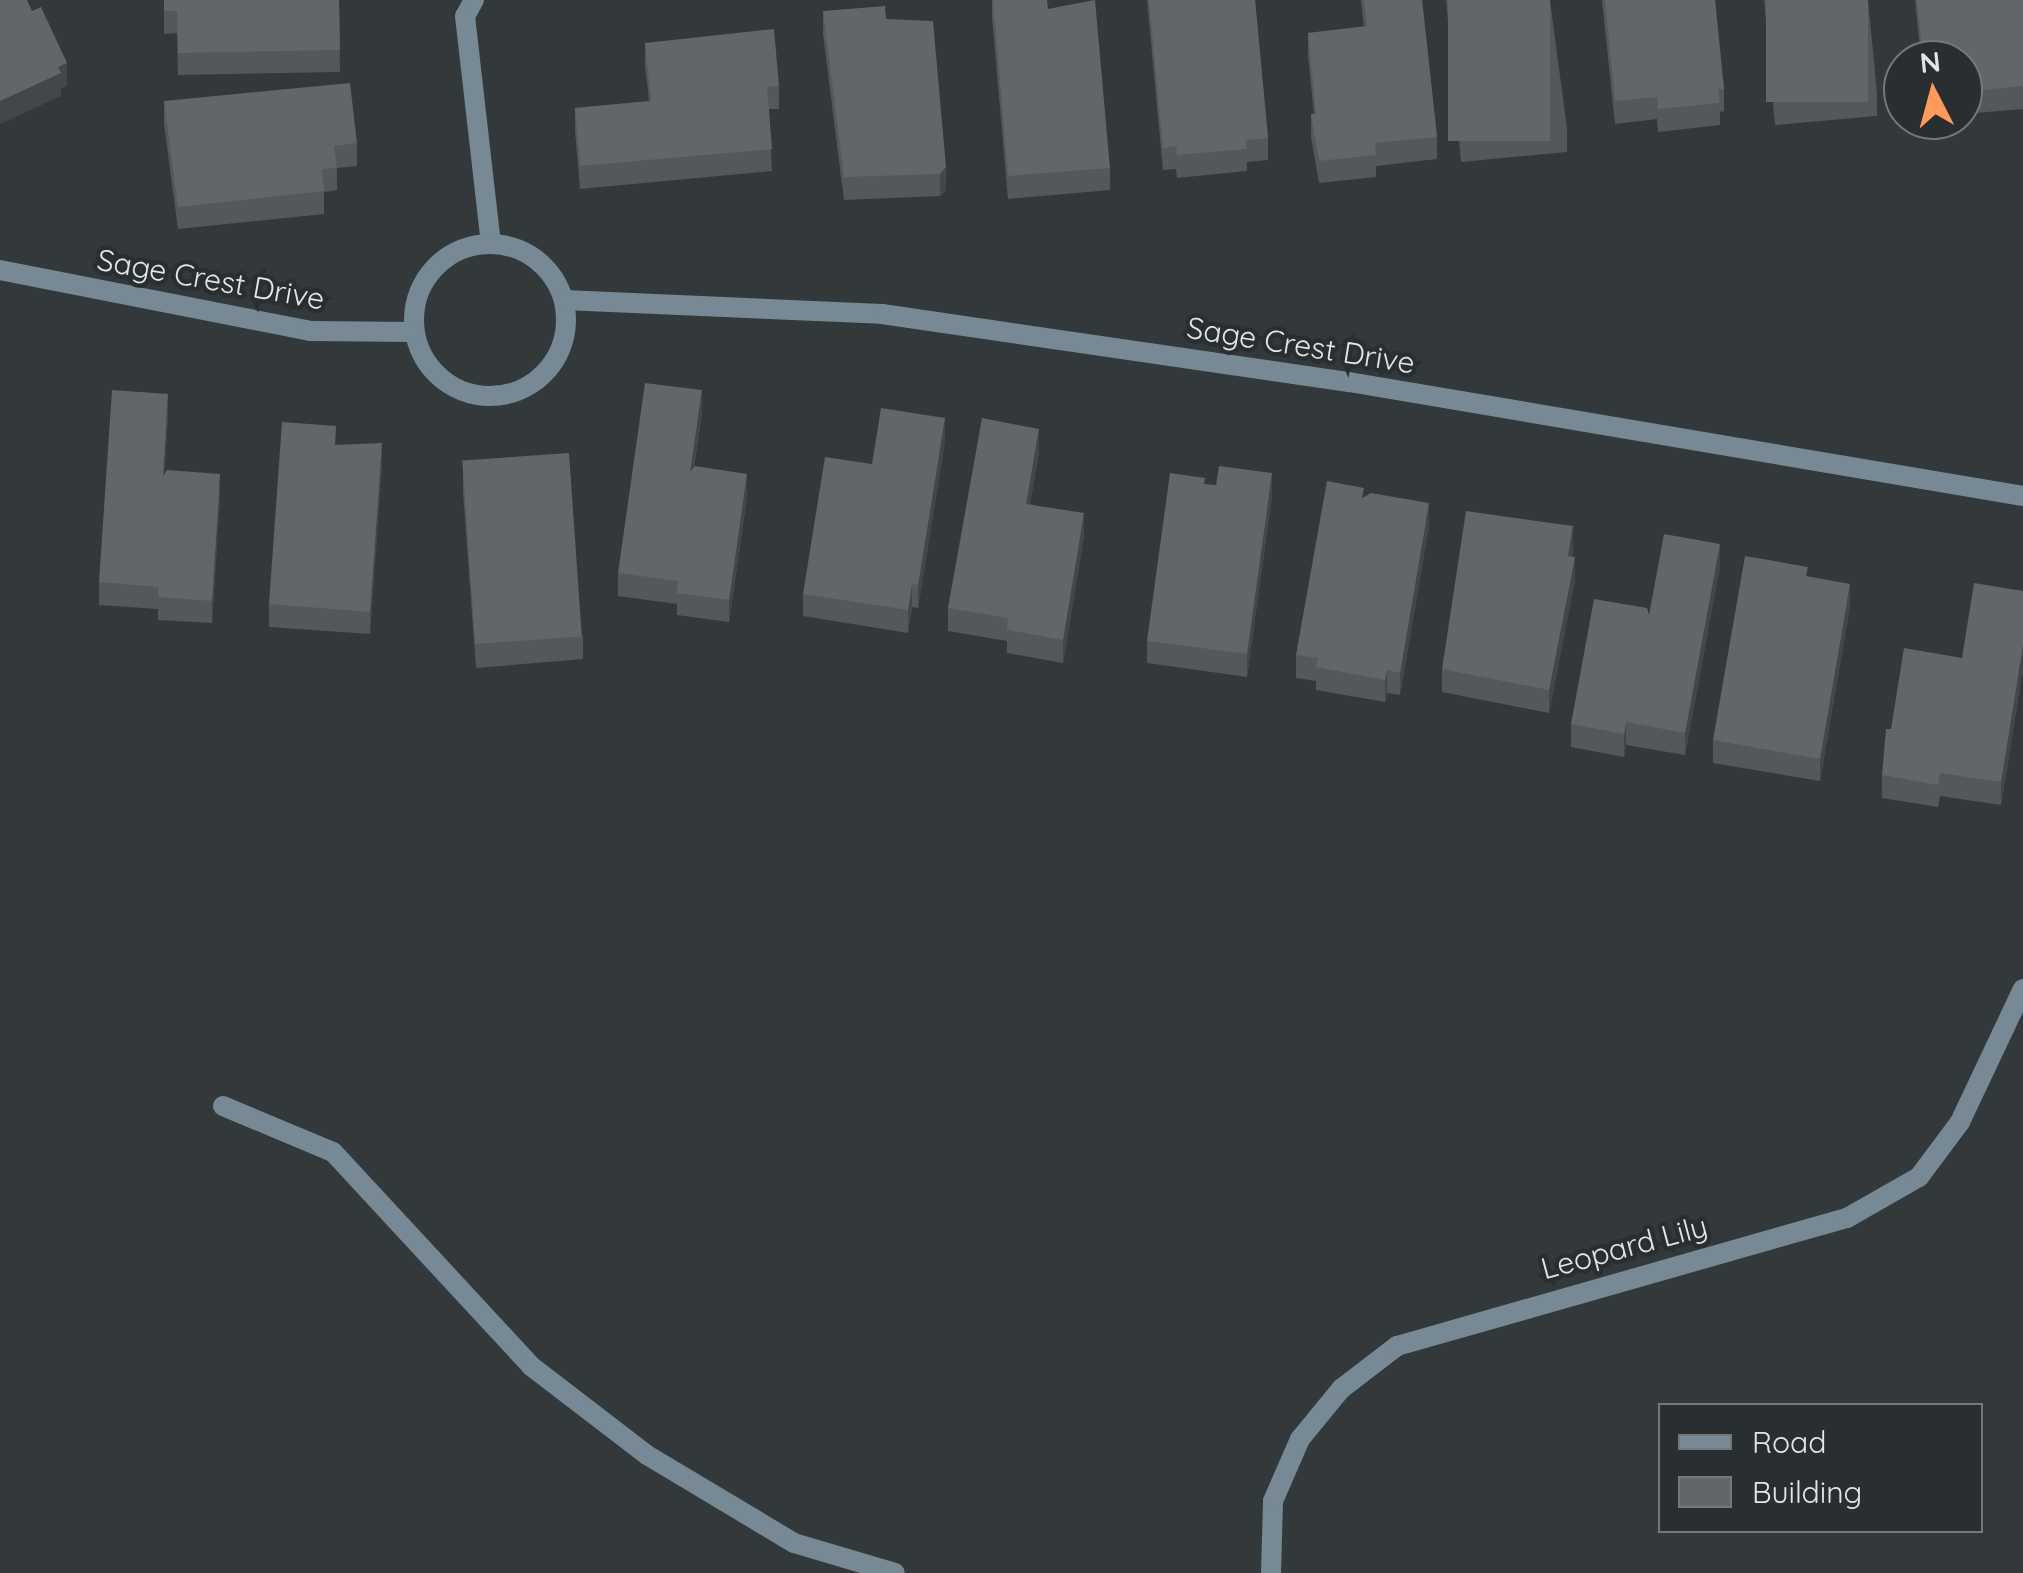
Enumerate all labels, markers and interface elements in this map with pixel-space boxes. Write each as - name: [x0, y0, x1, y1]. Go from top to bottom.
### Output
- north arrow: [1883, 40, 1983, 140]
- text: N: [1918, 43, 1942, 80]
- street label: Sage Crest Drive: [94, 241, 328, 317]
- street label: Sage Crest Drive: [1184, 309, 1418, 381]
- street label: Leopard Lily: [1537, 1208, 1711, 1286]
- legend: [1658, 1403, 1983, 1533]
- text: Road: [1752, 1423, 1826, 1461]
- text: Building: [1752, 1473, 1862, 1511]

